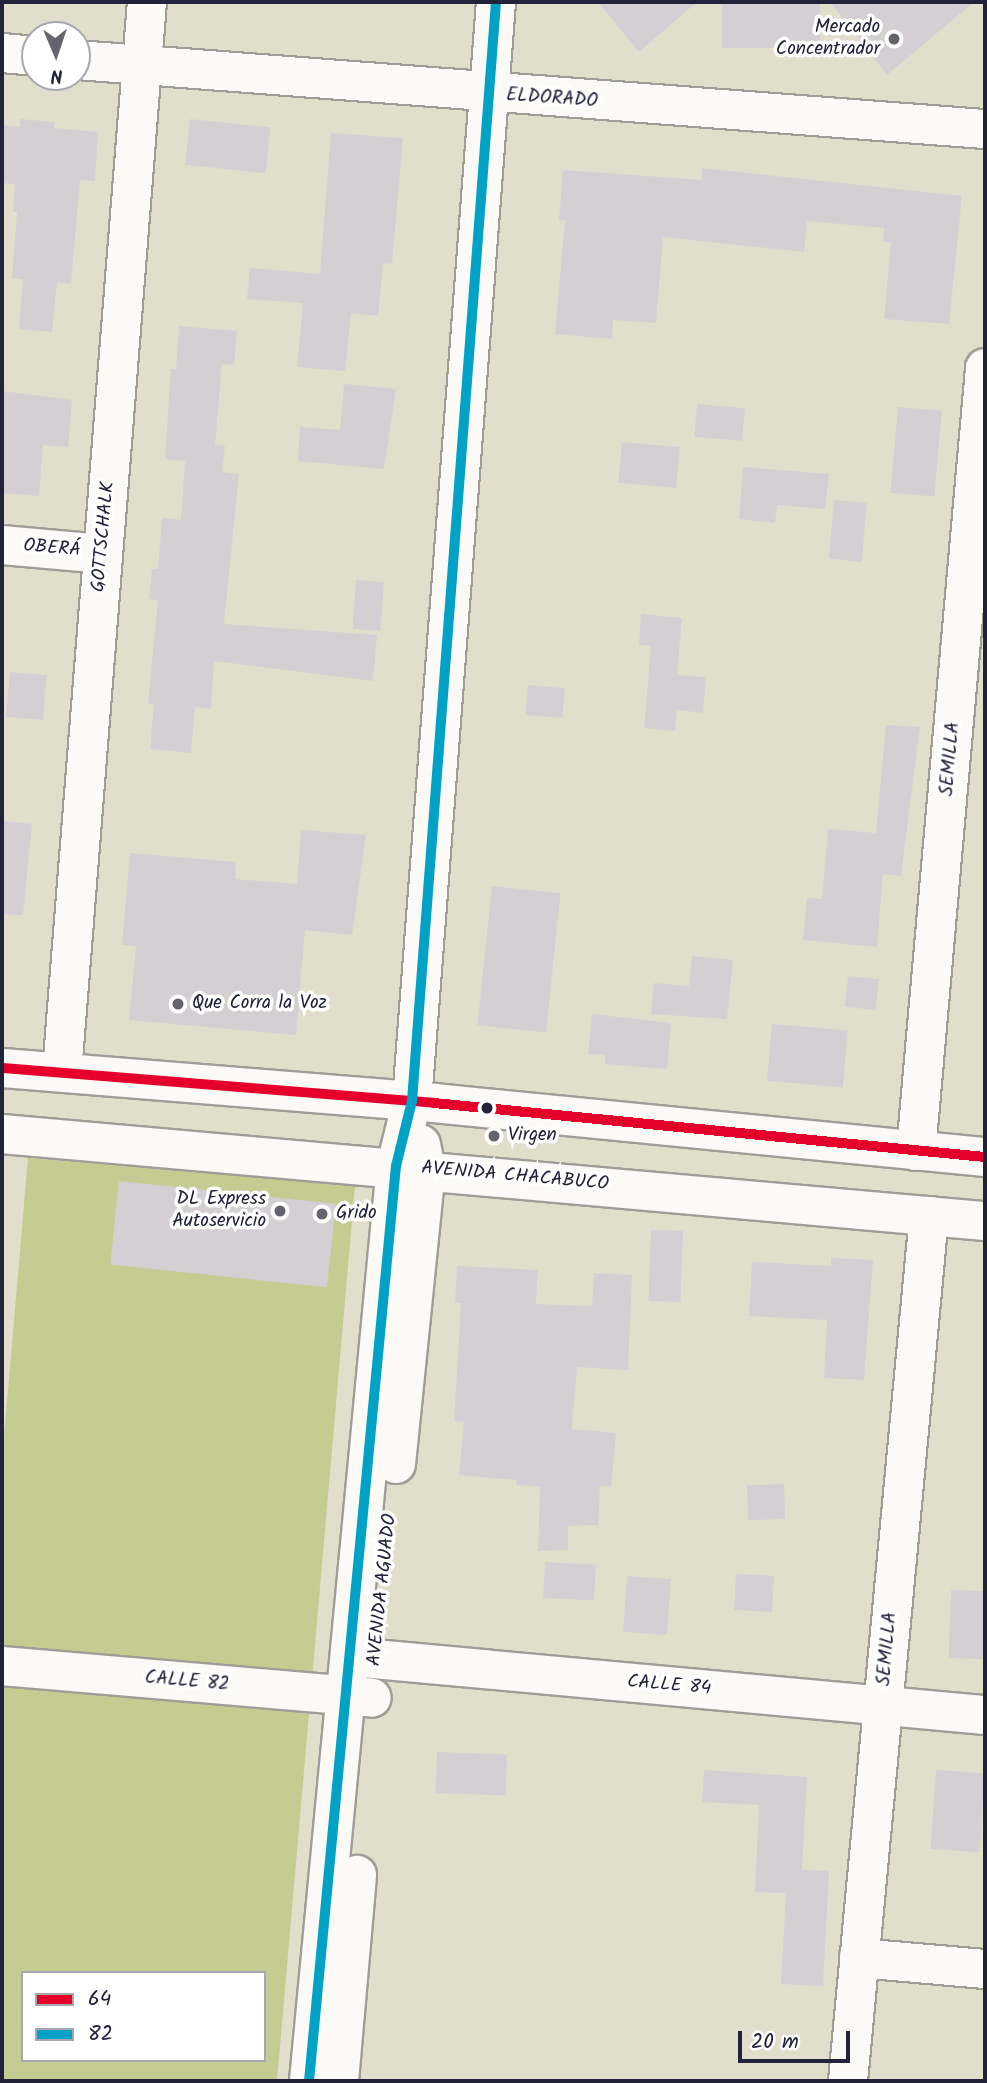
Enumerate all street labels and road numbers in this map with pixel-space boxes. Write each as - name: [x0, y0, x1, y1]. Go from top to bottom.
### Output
- street label: ELDORADO: [505, 84, 599, 114]
- street label: GOTTSCHALK: [88, 481, 120, 593]
- street label: OBERÁ: [22, 535, 82, 563]
- street label: SEMILLA: [936, 721, 966, 797]
- street label: AVENIDA CHACABUCO: [420, 1157, 610, 1197]
- street label: AVENIDA AGUADO: [364, 1513, 402, 1667]
- street label: SEMILLA: [873, 1611, 903, 1687]
- street label: CALLE 82: [144, 1667, 230, 1697]
- street label: CALLE 84: [626, 1671, 712, 1701]

